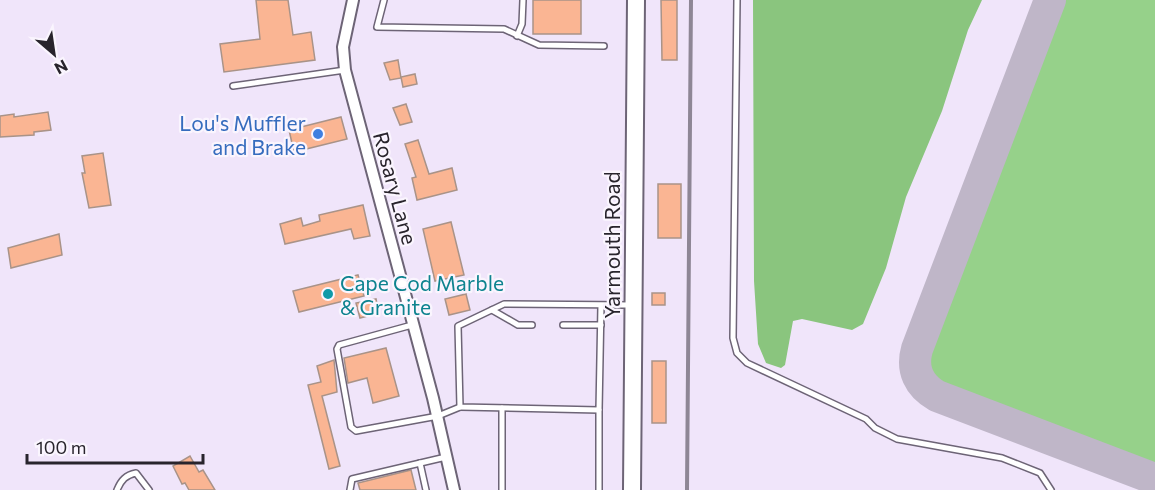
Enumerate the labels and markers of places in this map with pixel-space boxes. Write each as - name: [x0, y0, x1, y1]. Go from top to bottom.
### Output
- place label: Lou's Muffler and Brake: [179, 110, 306, 159]
- marker: Lou's Muffler and Brake: [311, 127, 325, 141]
- place label: Cape Cod Marble & Granite: [340, 270, 504, 319]
- marker: Cape Cod Marble & Granite: [321, 287, 335, 301]

